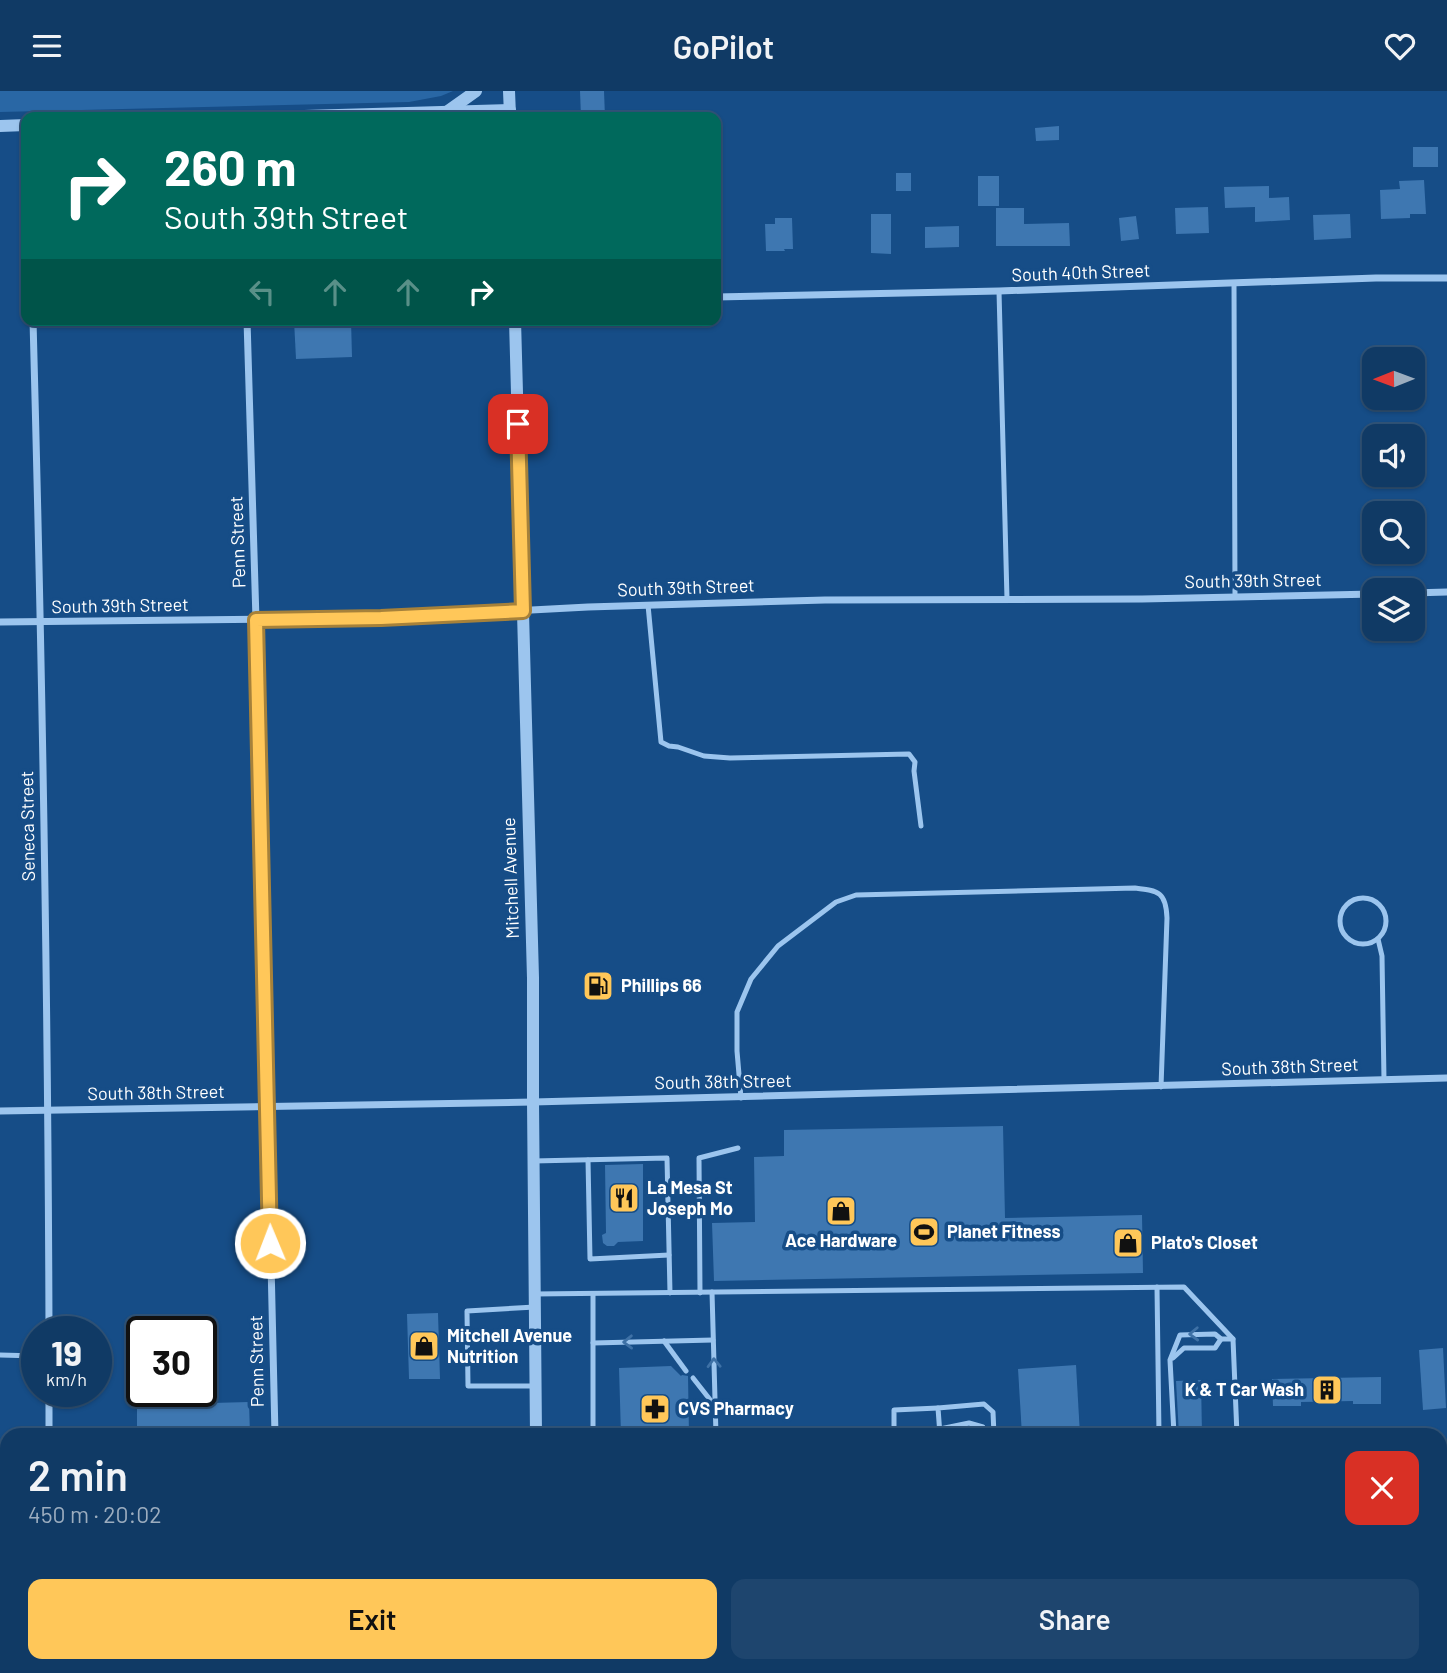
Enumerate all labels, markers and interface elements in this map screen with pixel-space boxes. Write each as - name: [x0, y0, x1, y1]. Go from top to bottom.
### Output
- icon: menu: [28, 27, 66, 65]
- text: GoPilot: [673, 27, 774, 65]
- icon: heart: [1381, 27, 1419, 65]
- text: 260 m: [164, 137, 296, 196]
- icon: right: [49, 140, 140, 231]
- text: South 39th Street: [164, 197, 408, 235]
- street label: South 40th Street: [1011, 259, 1151, 285]
- icon: left: [243, 273, 281, 311]
- icon: ahead: [316, 273, 354, 311]
- icon: ahead: [389, 273, 427, 311]
- icon: right: [462, 273, 500, 311]
- north arrow: [1362, 347, 1424, 409]
- map controls: [1362, 347, 1425, 641]
- pin: [488, 394, 548, 454]
- icon: arrive: [499, 405, 537, 443]
- button: sound: [1362, 424, 1425, 487]
- street label: Penn Street: [224, 496, 250, 588]
- button: search: [1362, 501, 1425, 564]
- street label: South 39th Street: [1184, 568, 1322, 592]
- street label: South 39th Street: [617, 574, 755, 600]
- button: layers: [1362, 578, 1425, 641]
- street label: South 39th Street: [51, 593, 189, 617]
- street label: Seneca Street: [15, 771, 39, 881]
- street label: Mitchell Avenue: [497, 817, 523, 939]
- fuel station icon: Phillips 66: [581, 969, 615, 1003]
- place label: Phillips 66: [621, 974, 702, 996]
- street label: South 38th Street: [1221, 1053, 1359, 1079]
- street label: South 38th Street: [654, 1069, 792, 1093]
- street label: South 38th Street: [87, 1080, 225, 1104]
- place label: La Mesa St Joseph Mo: [647, 1176, 733, 1219]
- restaurant icon: La Mesa St Joseph Mo: [607, 1181, 641, 1215]
- shop icon: Ace Hardware: [824, 1194, 858, 1228]
- position arrow: [233, 1206, 307, 1280]
- sports icon: Planet Fitness: [907, 1215, 941, 1249]
- place label: Planet Fitness: [947, 1220, 1060, 1242]
- shop icon: Plato's Closet: [1111, 1226, 1145, 1260]
- place label: Ace Hardware: [785, 1229, 897, 1251]
- place label: Plato's Closet: [1151, 1231, 1258, 1253]
- street label: Penn Street: [244, 1315, 268, 1407]
- speed limit sign: 30: [126, 1316, 217, 1407]
- place label: Mitchell Avenue Nutrition: [447, 1324, 572, 1367]
- one-way arrow: [1188, 1327, 1199, 1342]
- shop icon: Mitchell Avenue Nutrition: [407, 1329, 441, 1363]
- text: 19: [51, 1331, 82, 1373]
- one-way arrow: [623, 1334, 633, 1350]
- one-way arrow: [706, 1357, 722, 1368]
- text: km/h: [46, 1368, 87, 1390]
- building icon: K & T Car Wash: [1310, 1373, 1344, 1407]
- place label: K & T Car Wash: [1185, 1378, 1304, 1400]
- pharmacy icon: CVS Pharmacy: [638, 1392, 672, 1426]
- place label: CVS Pharmacy: [678, 1397, 794, 1419]
- text: 2 min: [28, 1449, 128, 1499]
- button: close: [1345, 1451, 1419, 1525]
- text: 450 m · 20:02: [28, 1500, 162, 1528]
- button: Exit: [28, 1579, 717, 1659]
- button: Share: [731, 1579, 1419, 1659]

